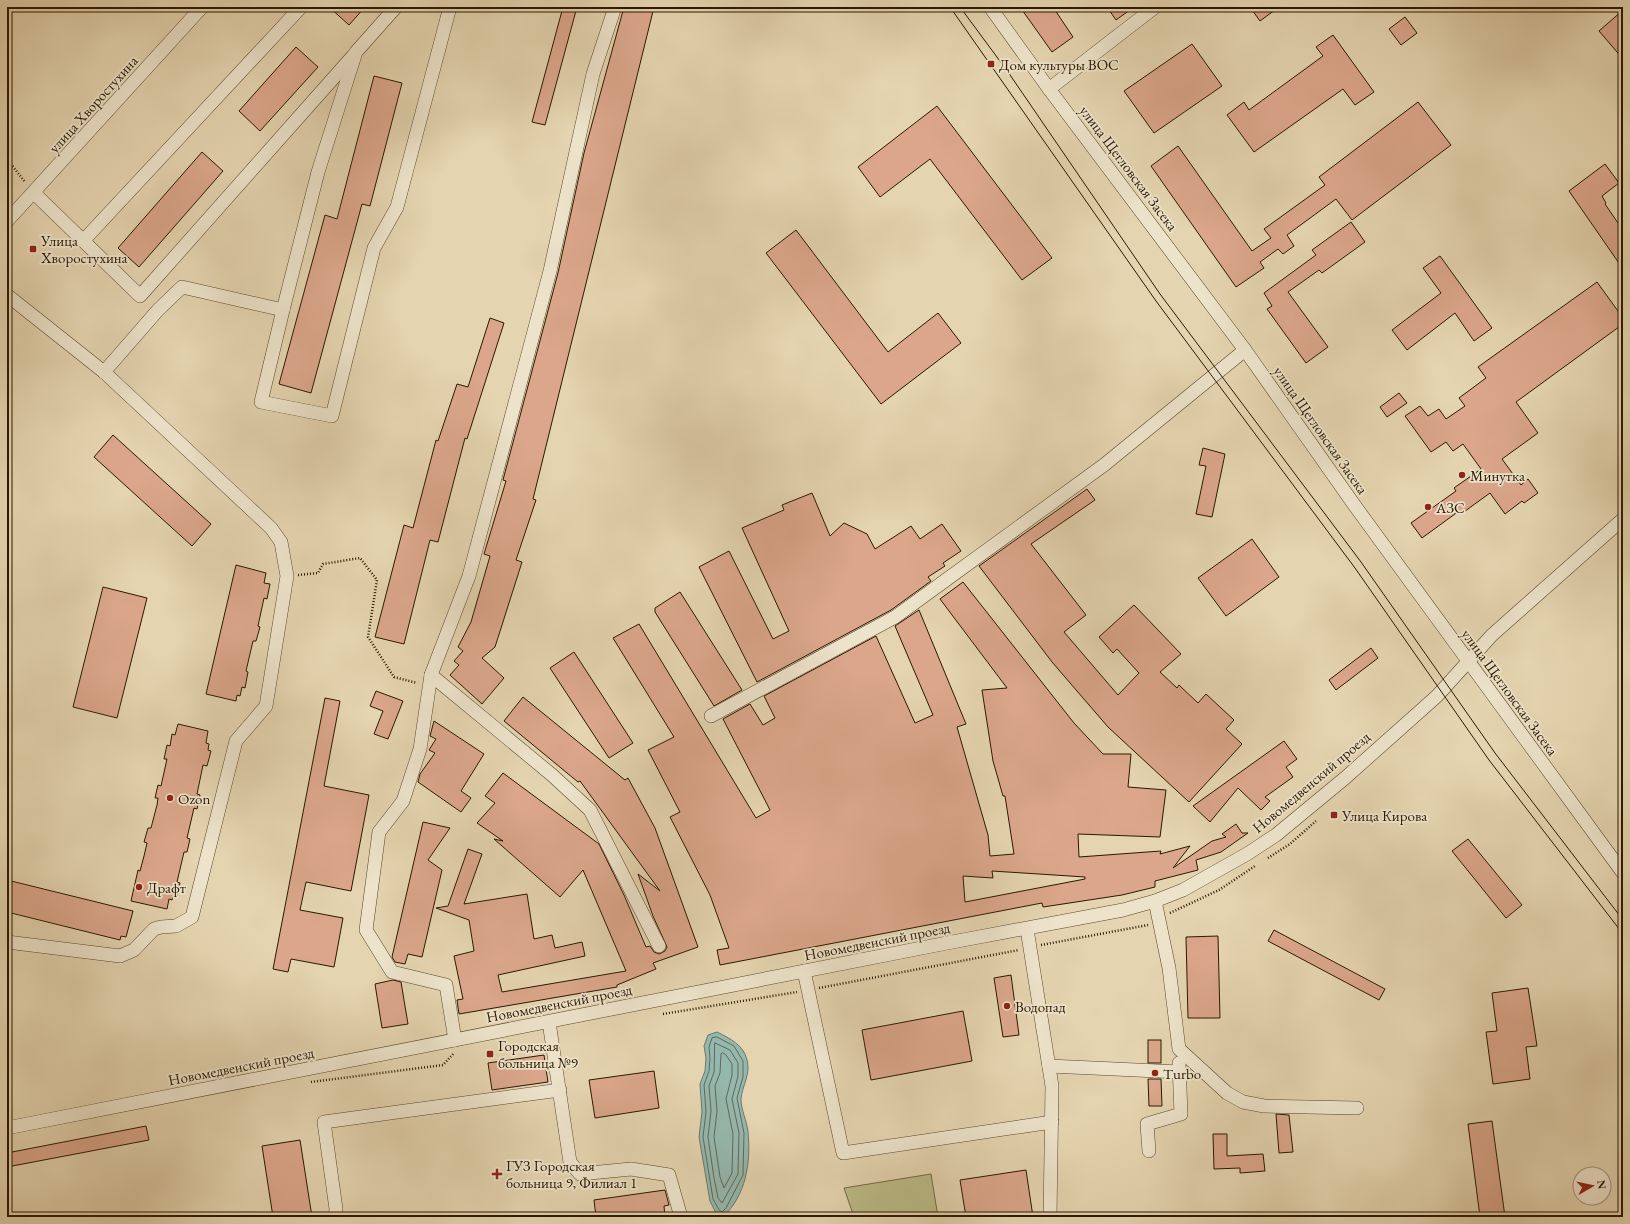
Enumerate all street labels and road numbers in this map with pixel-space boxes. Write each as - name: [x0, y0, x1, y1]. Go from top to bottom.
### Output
- street label: улица Хворостухина: [44, 51, 142, 157]
- street label: улица Щегловская Засека: [1076, 102, 1182, 234]
- street label: улица Щегловская Засека: [1270, 362, 1372, 498]
- street label: улица Щегловская Засека: [1458, 625, 1562, 759]
- street label: Новомедвенский проезд: [1248, 727, 1374, 837]
- street label: Новомедвенский проезд: [802, 918, 952, 964]
- street label: Новомедвенский проезд: [484, 980, 634, 1026]
- street label: Новомедвенский проезд: [166, 1043, 316, 1089]

